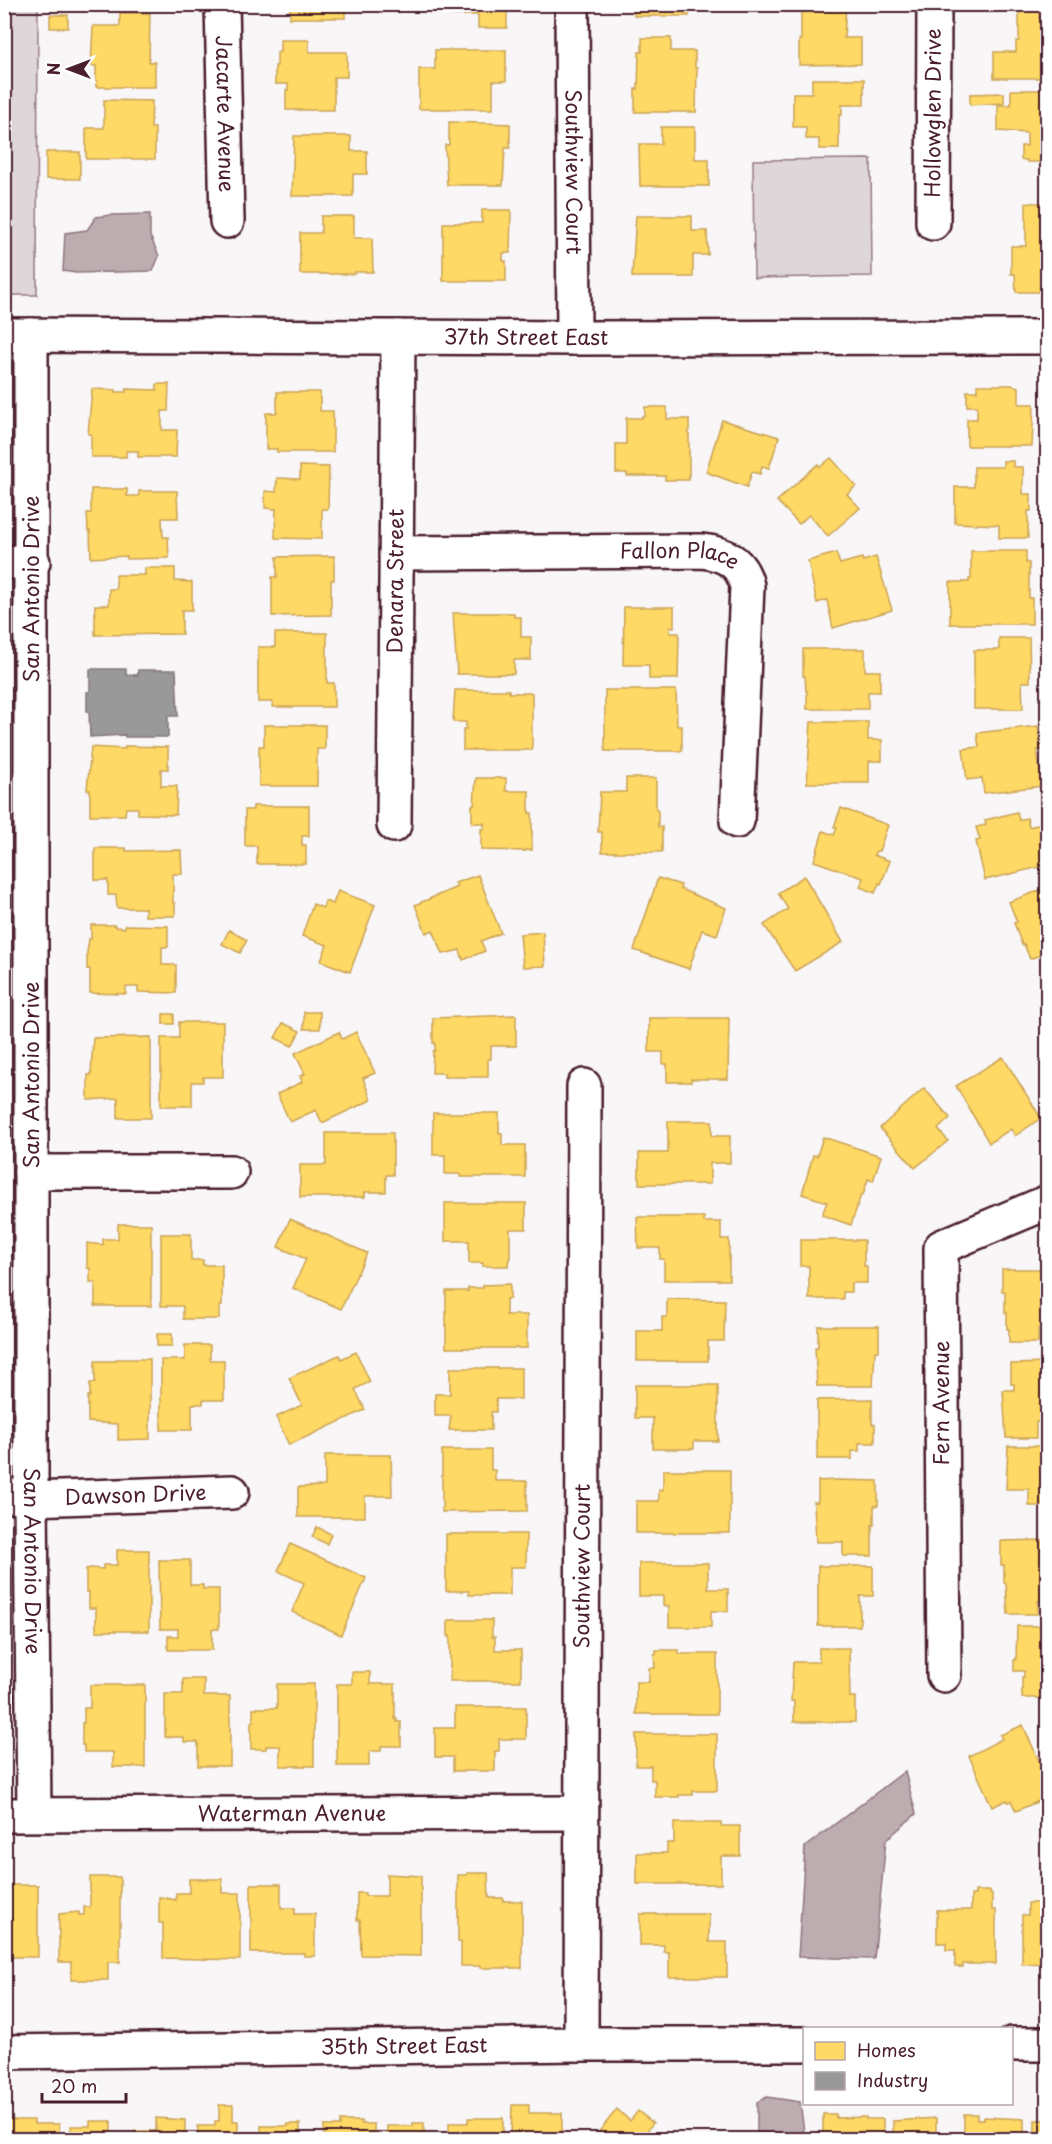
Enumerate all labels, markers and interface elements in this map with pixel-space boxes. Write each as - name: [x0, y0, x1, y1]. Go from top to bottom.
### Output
- street label: Hollowglen Drive: [915, 28, 948, 198]
- street label: Jacarte Avenue: [209, 35, 244, 193]
- north arrow: [39, 39, 99, 99]
- text: N: [41, 63, 65, 75]
- street label: Southview Court: [559, 89, 591, 255]
- street label: 37th Street East: [444, 319, 608, 352]
- street label: San Antonio Drive: [14, 496, 46, 682]
- street label: Denara Street: [377, 508, 411, 654]
- street label: Fallon Place: [620, 533, 748, 576]
- street label: San Antonio Drive: [14, 982, 46, 1168]
- street label: Fern Avenue: [924, 1341, 956, 1465]
- street label: San Antonio Drive: [17, 1468, 50, 1655]
- street label: Dawson Drive: [64, 1475, 207, 1512]
- street label: Southview Court: [564, 1484, 597, 1648]
- street label: Waterman Avenue: [198, 1796, 386, 1828]
- street label: 35th Street East: [320, 2027, 488, 2062]
- legend: [803, 2027, 1013, 2105]
- text: Homes: [857, 2036, 915, 2063]
- scale bar: [42, 2066, 126, 2104]
- text: Industry: [857, 2066, 928, 2093]
- text: 20 m: [51, 2072, 97, 2099]

